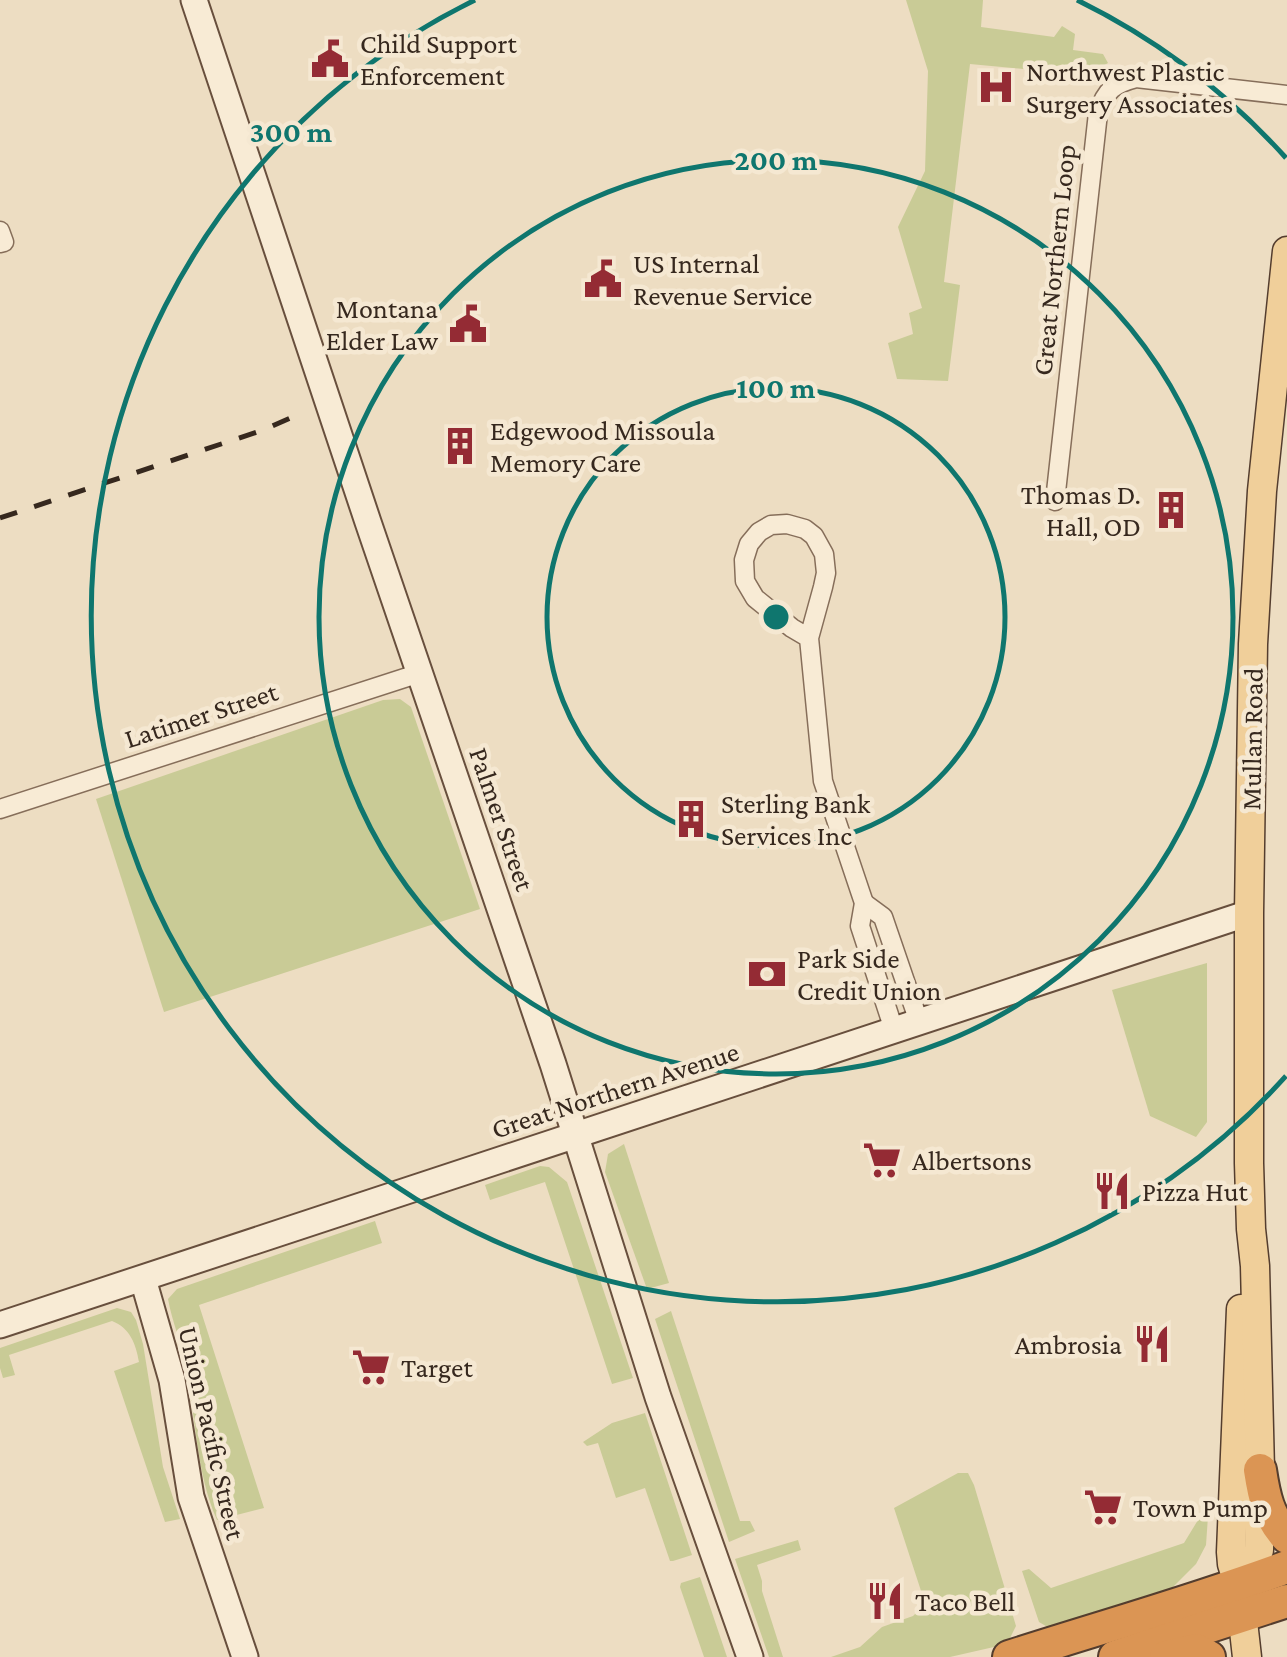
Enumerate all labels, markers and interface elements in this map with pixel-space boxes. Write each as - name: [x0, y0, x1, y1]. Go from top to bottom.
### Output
- place label: Child Support Enforcement: [360, 28, 517, 91]
- public building icon: Child Support Enforcement: [309, 38, 351, 80]
- place label: Northwest Plastic Surgery Associates: [1026, 56, 1233, 119]
- hospital icon: Northwest Plastic Surgery Associates: [975, 66, 1017, 108]
- text: 300 m: [250, 115, 333, 148]
- text: 200 m: [735, 143, 818, 176]
- street label: Great Northern Loop: [1026, 143, 1082, 377]
- place label: US Internal Revenue Service: [633, 248, 812, 311]
- public building icon: US Internal Revenue Service: [582, 258, 624, 300]
- place label: Montana Elder Law: [326, 293, 438, 356]
- public building icon: Montana Elder Law: [447, 303, 489, 345]
- text: 100 m: [737, 371, 816, 404]
- place label: Edgewood Missoula Memory Care: [490, 415, 715, 478]
- building icon: Edgewood Missoula Memory Care: [439, 425, 481, 467]
- place label: Thomas D. Hall, OD: [1021, 479, 1141, 542]
- building icon: Thomas D. Hall, OD: [1150, 489, 1192, 531]
- centre of rings: [758, 599, 794, 635]
- street label: Mullan Road: [1235, 667, 1269, 811]
- street label: Latimer Street: [121, 675, 282, 754]
- street label: Palmer Street: [463, 743, 541, 895]
- place label: Sterling Bank Services Inc: [721, 788, 871, 851]
- building icon: Sterling Bank Services Inc: [670, 798, 712, 840]
- place label: Park Side Credit Union: [797, 943, 941, 1006]
- bank icon: Park Side Credit Union: [746, 953, 788, 995]
- street label: Great Northern Avenue: [487, 1035, 743, 1145]
- supermarket icon: Albertsons: [861, 1139, 903, 1181]
- place label: Albertsons: [912, 1145, 1032, 1176]
- restaurant icon: Pizza Hut: [1091, 1170, 1133, 1212]
- place label: Pizza Hut: [1142, 1176, 1249, 1207]
- street label: Union Pacific Street: [172, 1323, 252, 1543]
- restaurant icon: Ambrosia: [1131, 1323, 1173, 1365]
- place label: Ambrosia: [1015, 1329, 1122, 1360]
- supermarket icon: Target: [350, 1346, 392, 1388]
- place label: Target: [401, 1352, 473, 1383]
- supermarket icon: Town Pump: [1082, 1486, 1124, 1528]
- place label: Town Pump: [1133, 1492, 1268, 1523]
- restaurant icon: Taco Bell: [864, 1580, 906, 1622]
- place label: Taco Bell: [915, 1586, 1015, 1617]

